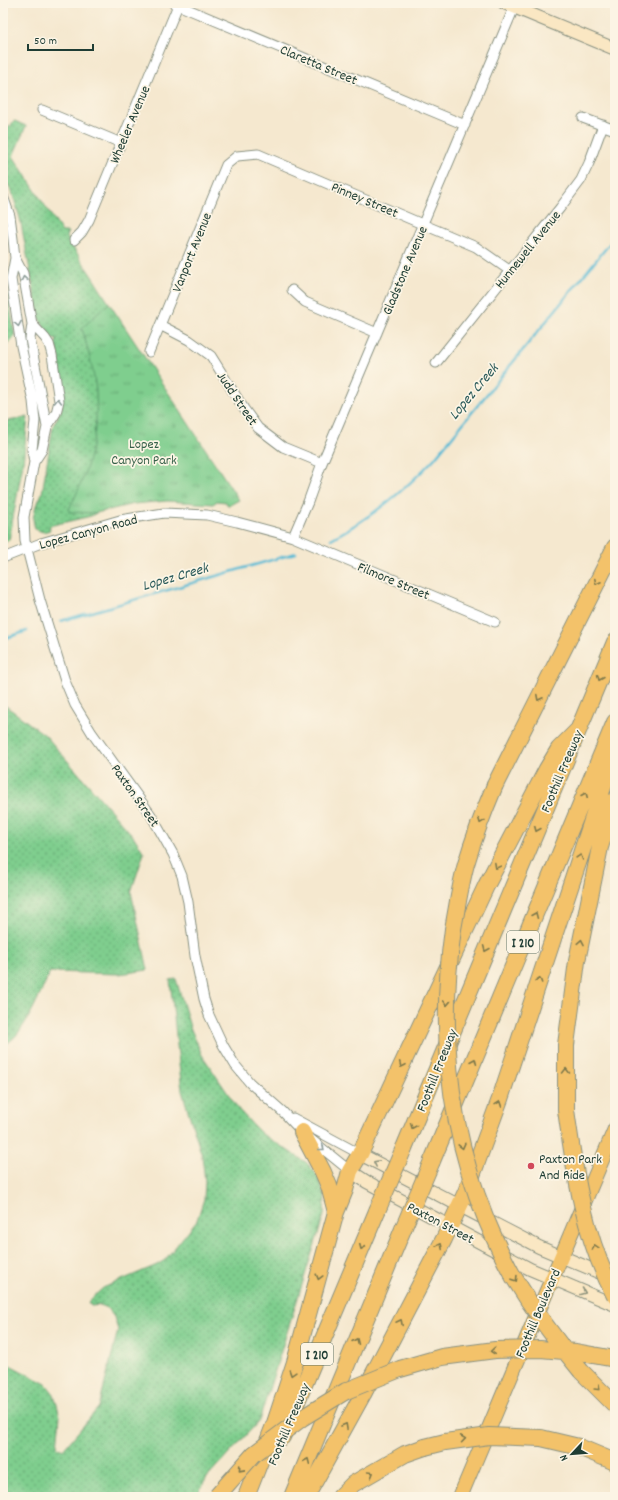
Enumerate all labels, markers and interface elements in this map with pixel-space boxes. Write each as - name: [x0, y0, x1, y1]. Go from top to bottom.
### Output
- scale bar: [28, 26, 93, 52]
- text: 50 m: [34, 33, 57, 50]
- street label: Claretta Street: [276, 41, 360, 91]
- street label: Wheeler Avenue: [105, 83, 156, 167]
- street label: Pinney Street: [328, 178, 401, 224]
- street label: Hunnewell Avenue: [491, 207, 566, 294]
- street label: Vanport Avenue: [168, 210, 218, 296]
- street label: Gladstone Avenue: [378, 223, 434, 318]
- one-way arrow: [20, 276, 28, 282]
- one-way arrow: [13, 321, 22, 327]
- water label: Lopez Creek: [444, 358, 506, 425]
- street label: Judd Street: [211, 368, 262, 430]
- one-way arrow: [54, 398, 62, 404]
- park label: Lopez Canyon Park: [111, 435, 177, 471]
- street label: Lopez Canyon Road: [37, 510, 140, 556]
- water label: Lopez Creek: [140, 557, 213, 598]
- street label: Filmore Street: [354, 558, 432, 606]
- one-way arrow: [595, 577, 602, 585]
- one-way arrow: [597, 674, 605, 682]
- one-way arrow: [536, 693, 544, 701]
- street label: Foothill Freeway: [536, 727, 589, 816]
- street label: Paxton Street: [105, 760, 164, 832]
- one-way arrow: [580, 792, 588, 799]
- one-way arrow: [477, 817, 485, 824]
- one-way arrow: [533, 826, 541, 833]
- one-way arrow: [575, 853, 584, 860]
- one-way arrow: [494, 862, 501, 869]
- one-way arrow: [530, 911, 538, 918]
- road number: I 210: [507, 931, 539, 953]
- one-way arrow: [576, 939, 584, 945]
- one-way arrow: [483, 946, 491, 953]
- one-way arrow: [535, 977, 543, 984]
- one-way arrow: [443, 1000, 451, 1006]
- street label: Foothill Freeway: [412, 1026, 464, 1115]
- one-way arrow: [469, 1057, 477, 1064]
- one-way arrow: [399, 1060, 407, 1068]
- one-way arrow: [562, 1068, 570, 1074]
- one-way arrow: [494, 1100, 502, 1107]
- one-way arrow: [410, 1121, 418, 1129]
- one-way arrow: [457, 1142, 466, 1149]
- one-way arrow: [317, 1143, 324, 1150]
- place label: Paxton Park And Ride: [539, 1150, 602, 1186]
- one-way arrow: [373, 1160, 380, 1168]
- marker: Paxton Park And Ride: [526, 1161, 536, 1171]
- street label: Paxton Street: [403, 1198, 477, 1250]
- one-way arrow: [359, 1243, 367, 1251]
- one-way arrow: [435, 1243, 442, 1251]
- one-way arrow: [591, 1244, 600, 1251]
- street label: Foothill Boulevard: [511, 1266, 567, 1362]
- one-way arrow: [315, 1273, 323, 1280]
- one-way arrow: [511, 1275, 518, 1282]
- one-way arrow: [580, 1287, 587, 1295]
- one-way arrow: [396, 1319, 403, 1326]
- one-way arrow: [352, 1337, 360, 1344]
- road number: I 210: [301, 1343, 333, 1365]
- one-way arrow: [490, 1346, 496, 1355]
- one-way arrow: [288, 1369, 297, 1376]
- street label: Foothill Freeway: [263, 1380, 316, 1469]
- one-way arrow: [593, 1383, 601, 1391]
- one-way arrow: [341, 1423, 348, 1430]
- north arrow: [552, 1434, 592, 1474]
- one-way arrow: [460, 1435, 466, 1444]
- text: N: [556, 1451, 573, 1463]
- one-way arrow: [302, 1458, 310, 1465]
- one-way arrow: [239, 1464, 246, 1472]
- one-way arrow: [367, 1471, 374, 1478]

